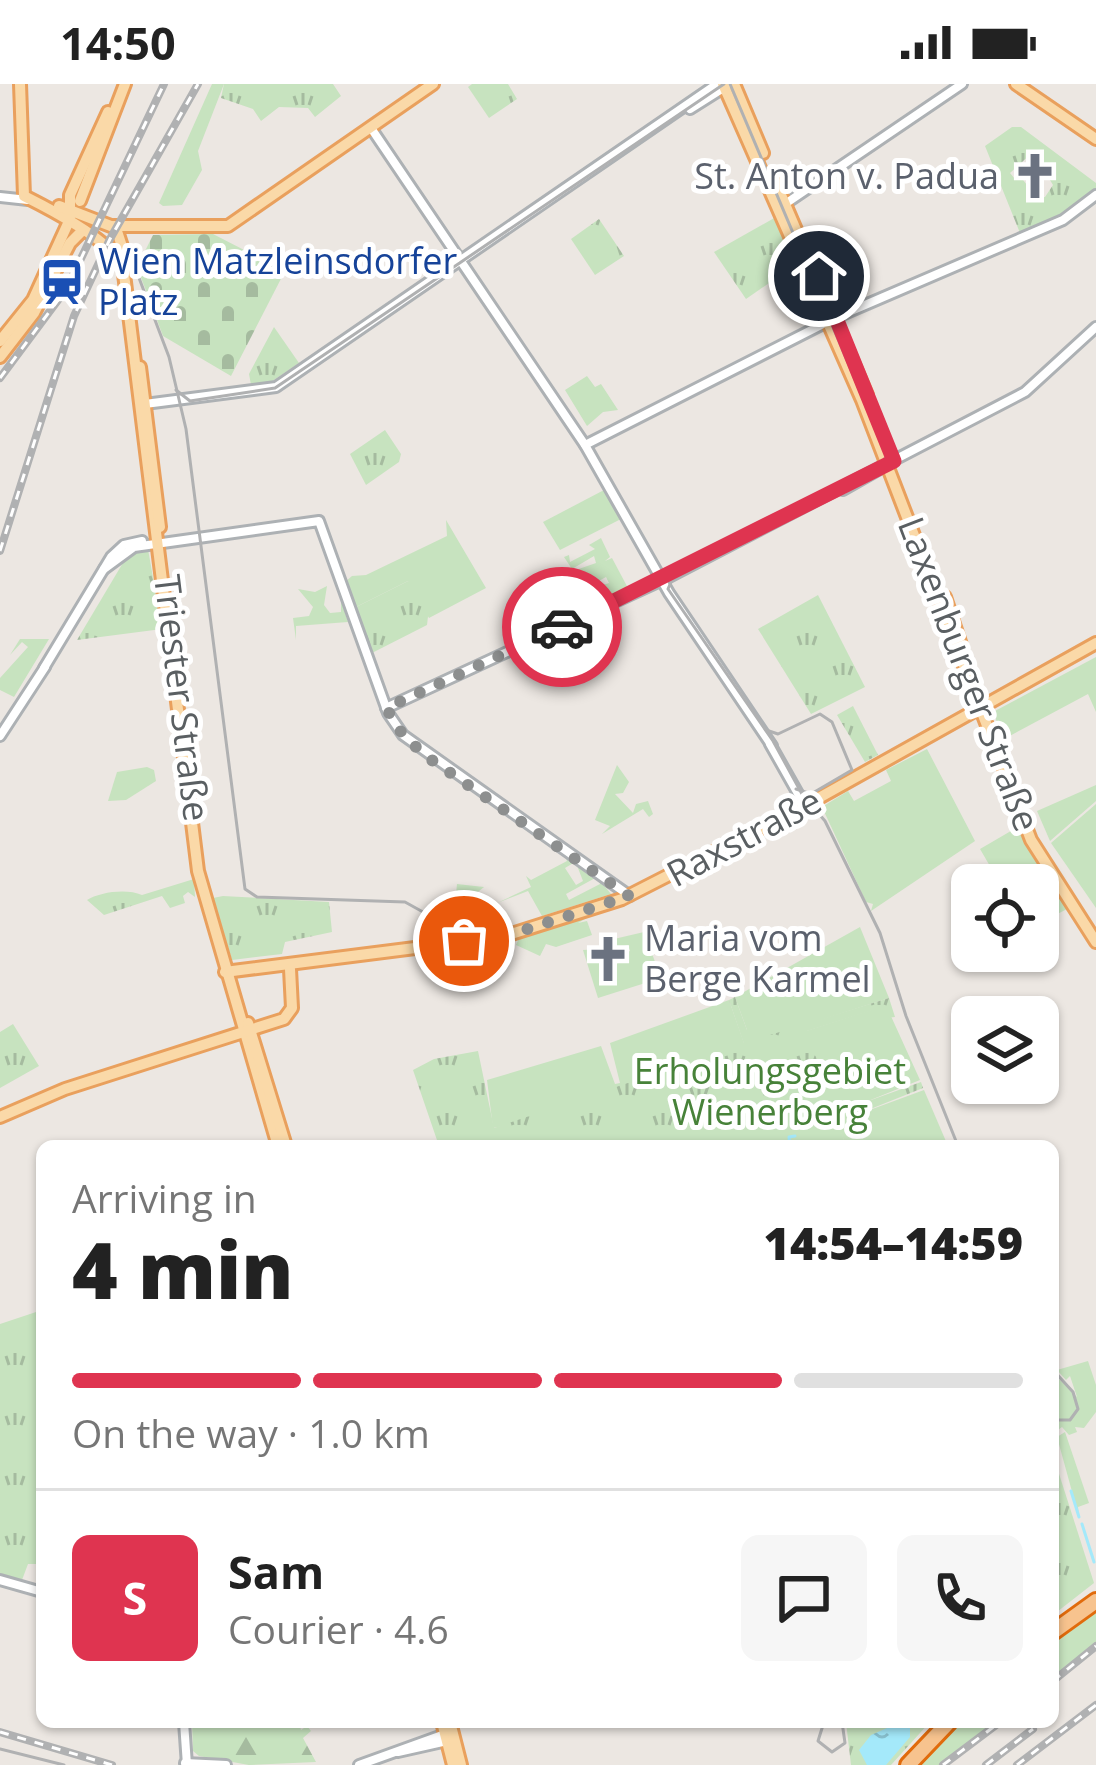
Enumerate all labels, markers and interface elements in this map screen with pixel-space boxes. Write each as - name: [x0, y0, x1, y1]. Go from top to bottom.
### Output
- text: 14:50: [60, 12, 176, 73]
- place label: St. Anton v. Padua: [694, 151, 999, 200]
- church icon: St. Anton v. Padua: [1010, 151, 1060, 201]
- pin: [768, 225, 870, 327]
- place label: Wien Matzleinsdorfer Platz: [98, 236, 457, 326]
- icon: home: [786, 243, 852, 309]
- station icon: Wien Matzleinsdorfer Platz: [37, 257, 87, 307]
- street label: Laxenburger Straße: [887, 510, 1052, 838]
- courier: [502, 567, 622, 687]
- street label: Triester Straße: [143, 572, 222, 824]
- icon: car: [529, 594, 595, 660]
- street label: Raxstraße: [658, 775, 830, 898]
- map controls: [951, 864, 1059, 1104]
- button: locate: [951, 864, 1059, 972]
- pin: [413, 890, 515, 992]
- icon: bag: [431, 908, 497, 974]
- place label: Maria vom Berge Karmel: [644, 913, 871, 1003]
- church icon: Maria vom Berge Karmel: [583, 934, 633, 984]
- button: layers: [951, 996, 1059, 1104]
- park label: Erholungsgebiet Wienerberg: [634, 1046, 906, 1136]
- text: Arriving in: [72, 1171, 257, 1224]
- text: 14:54–14:59: [764, 1212, 1023, 1273]
- text: 4 min: [72, 1216, 294, 1322]
- text: On the way · 1.0 km: [72, 1406, 430, 1459]
- button: chat: [741, 1535, 867, 1661]
- button: phone: [897, 1535, 1023, 1661]
- text: Sam: [228, 1541, 324, 1602]
- text: S: [123, 1567, 147, 1628]
- text: Courier · 4.6: [228, 1602, 449, 1655]

